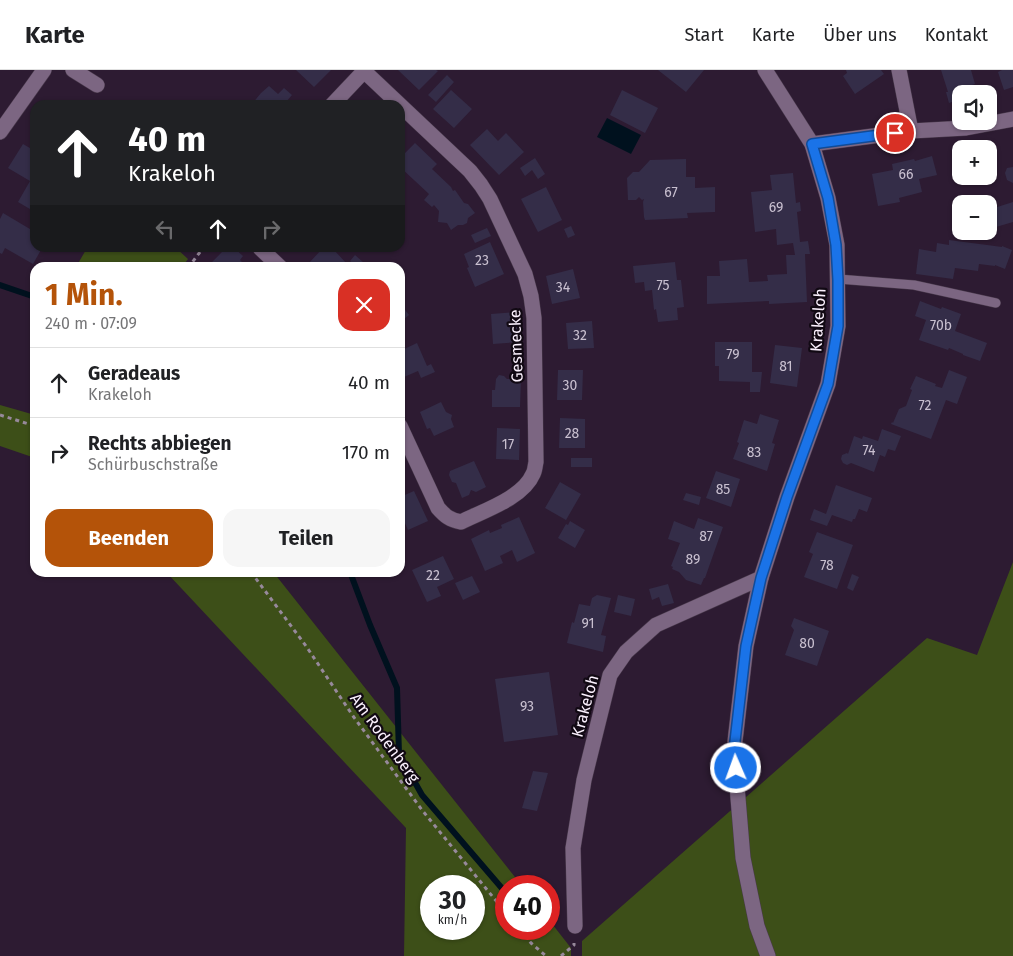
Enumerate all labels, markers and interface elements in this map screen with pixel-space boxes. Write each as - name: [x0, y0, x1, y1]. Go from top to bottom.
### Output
- text: Karte: [25, 21, 85, 49]
- text: Start: [684, 24, 724, 46]
- text: Karte: [752, 24, 795, 46]
- text: Über uns: [823, 24, 897, 46]
- text: Kontakt: [925, 24, 988, 46]
- map controls: [952, 85, 997, 240]
- button: sound: [952, 85, 997, 130]
- pin: [874, 112, 916, 154]
- text: 40 m: [128, 118, 206, 160]
- icon: arrive: [881, 119, 909, 147]
- icon: ahead: [45, 120, 110, 185]
- button: +: [952, 140, 997, 185]
- text: Krakeloh: [128, 160, 216, 187]
- house number: 66: [899, 166, 913, 183]
- house number: 67: [664, 184, 678, 201]
- button: −: [952, 195, 997, 240]
- house number: 69: [769, 199, 783, 216]
- icon: left: [151, 215, 179, 243]
- icon: ahead: [204, 215, 232, 243]
- icon: right: [257, 215, 285, 243]
- house number: 23: [475, 252, 489, 269]
- text: 1 Min.: [45, 277, 123, 313]
- house number: 75: [656, 277, 670, 294]
- button: close: [338, 279, 390, 331]
- house number: 34: [556, 279, 571, 296]
- street label: Krakeloh: [806, 287, 830, 353]
- street label: Gesmecke: [505, 309, 527, 383]
- text: 240 m · 07:09: [45, 314, 137, 333]
- house number: 70b: [930, 317, 952, 334]
- house number: 32: [573, 327, 587, 344]
- house number: 79: [726, 346, 740, 363]
- house number: 81: [779, 358, 793, 375]
- text: Geradeaus: [88, 362, 180, 385]
- icon: ahead: [45, 369, 73, 397]
- text: 40 m: [348, 371, 390, 394]
- house number: 30: [563, 377, 578, 394]
- text: Krakeloh: [88, 385, 152, 404]
- house number: 72: [919, 397, 932, 414]
- house number: 28: [565, 425, 580, 442]
- text: Rechts abbiegen: [88, 432, 231, 455]
- house number: 17: [502, 436, 514, 453]
- icon: right: [45, 439, 73, 467]
- text: 170 m: [342, 441, 390, 464]
- house number: 74: [862, 442, 876, 459]
- house number: 83: [747, 444, 761, 461]
- text: Schürbuschstraße: [88, 455, 218, 474]
- house number: 85: [716, 481, 730, 498]
- button: Beenden: [45, 509, 213, 567]
- button: Teilen: [223, 509, 390, 567]
- house number: 87: [699, 528, 713, 545]
- house number: 89: [686, 551, 700, 568]
- house number: 78: [820, 557, 834, 574]
- house number: 22: [426, 567, 440, 584]
- house number: 91: [581, 615, 595, 632]
- house number: 80: [799, 635, 815, 652]
- street label: Krakeloh: [568, 673, 602, 739]
- street label: Am Rodenberg: [346, 690, 424, 787]
- house number: 93: [520, 698, 534, 715]
- position arrow: [709, 741, 761, 793]
- speed limit sign: 40: [495, 875, 560, 940]
- text: 30: [439, 886, 466, 916]
- text: km/h: [438, 913, 467, 927]

